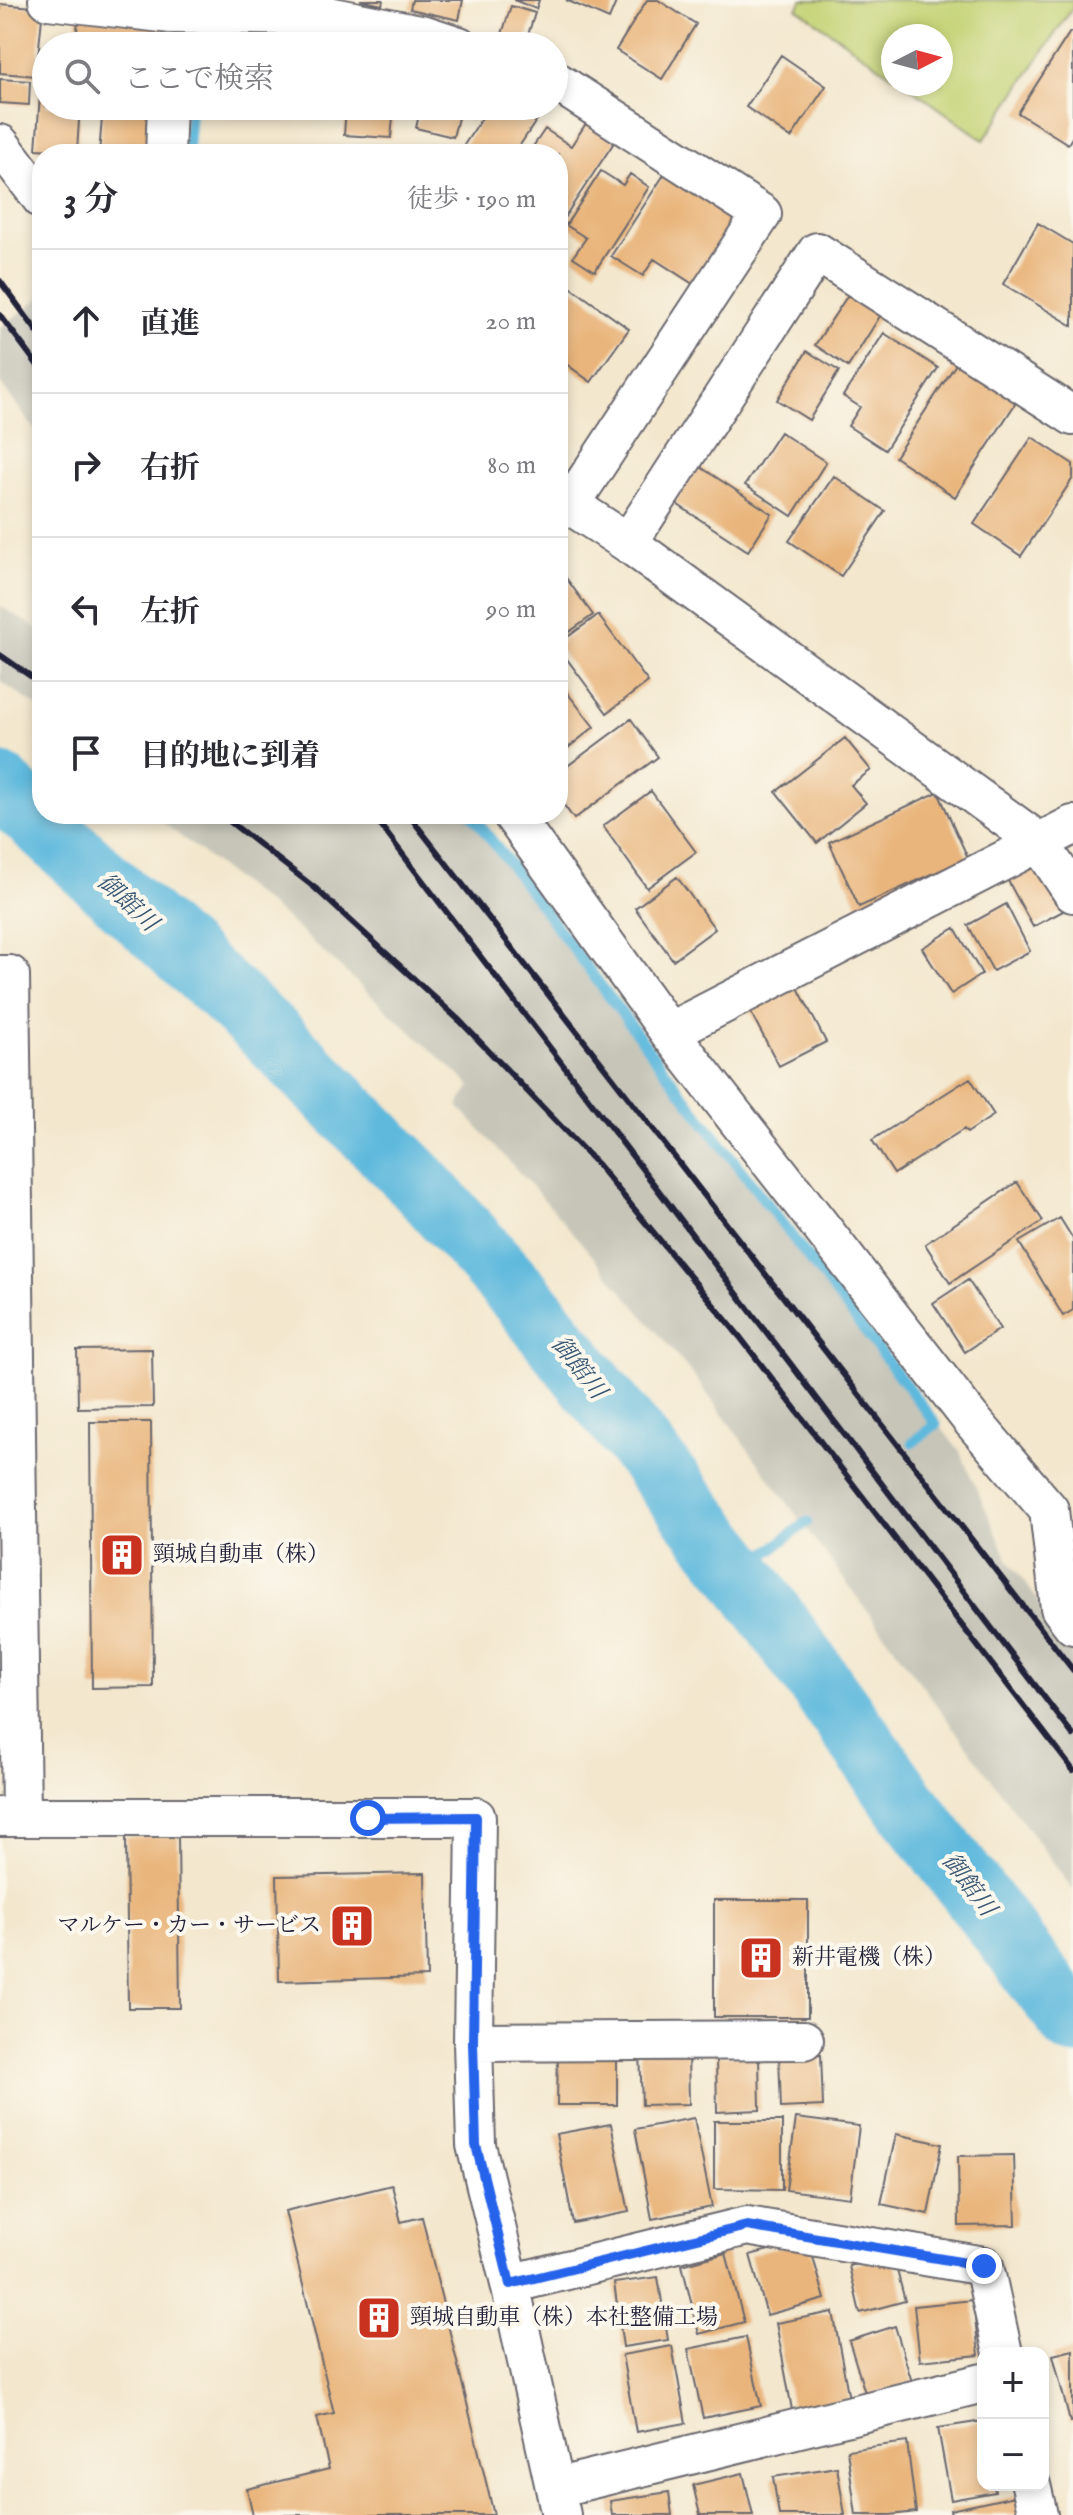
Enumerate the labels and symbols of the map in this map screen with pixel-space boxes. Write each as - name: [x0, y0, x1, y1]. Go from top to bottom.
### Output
- north arrow: [881, 24, 953, 96]
- water label: 御館川: [90, 867, 166, 941]
- water label: 御館川: [544, 1330, 614, 1408]
- building icon: 頸城自動車（株）: [98, 1531, 146, 1579]
- place label: 頸城自動車（株）: [153, 1541, 329, 1569]
- route start: [350, 1800, 386, 1836]
- water label: 御館川: [934, 1847, 1004, 1925]
- building icon: マルケー・カー・サービス: [328, 1902, 376, 1950]
- place label: マルケー・カー・サービス: [57, 1912, 321, 1940]
- building icon: 新井電機（株）: [737, 1934, 785, 1982]
- place label: 新井電機（株）: [792, 1944, 946, 1972]
- route end: [966, 2248, 1002, 2284]
- building icon: 頸城自動車（株）本社整備工場: [355, 2294, 403, 2342]
- place label: 頸城自動車（株）本社整備工場: [410, 2304, 718, 2332]

